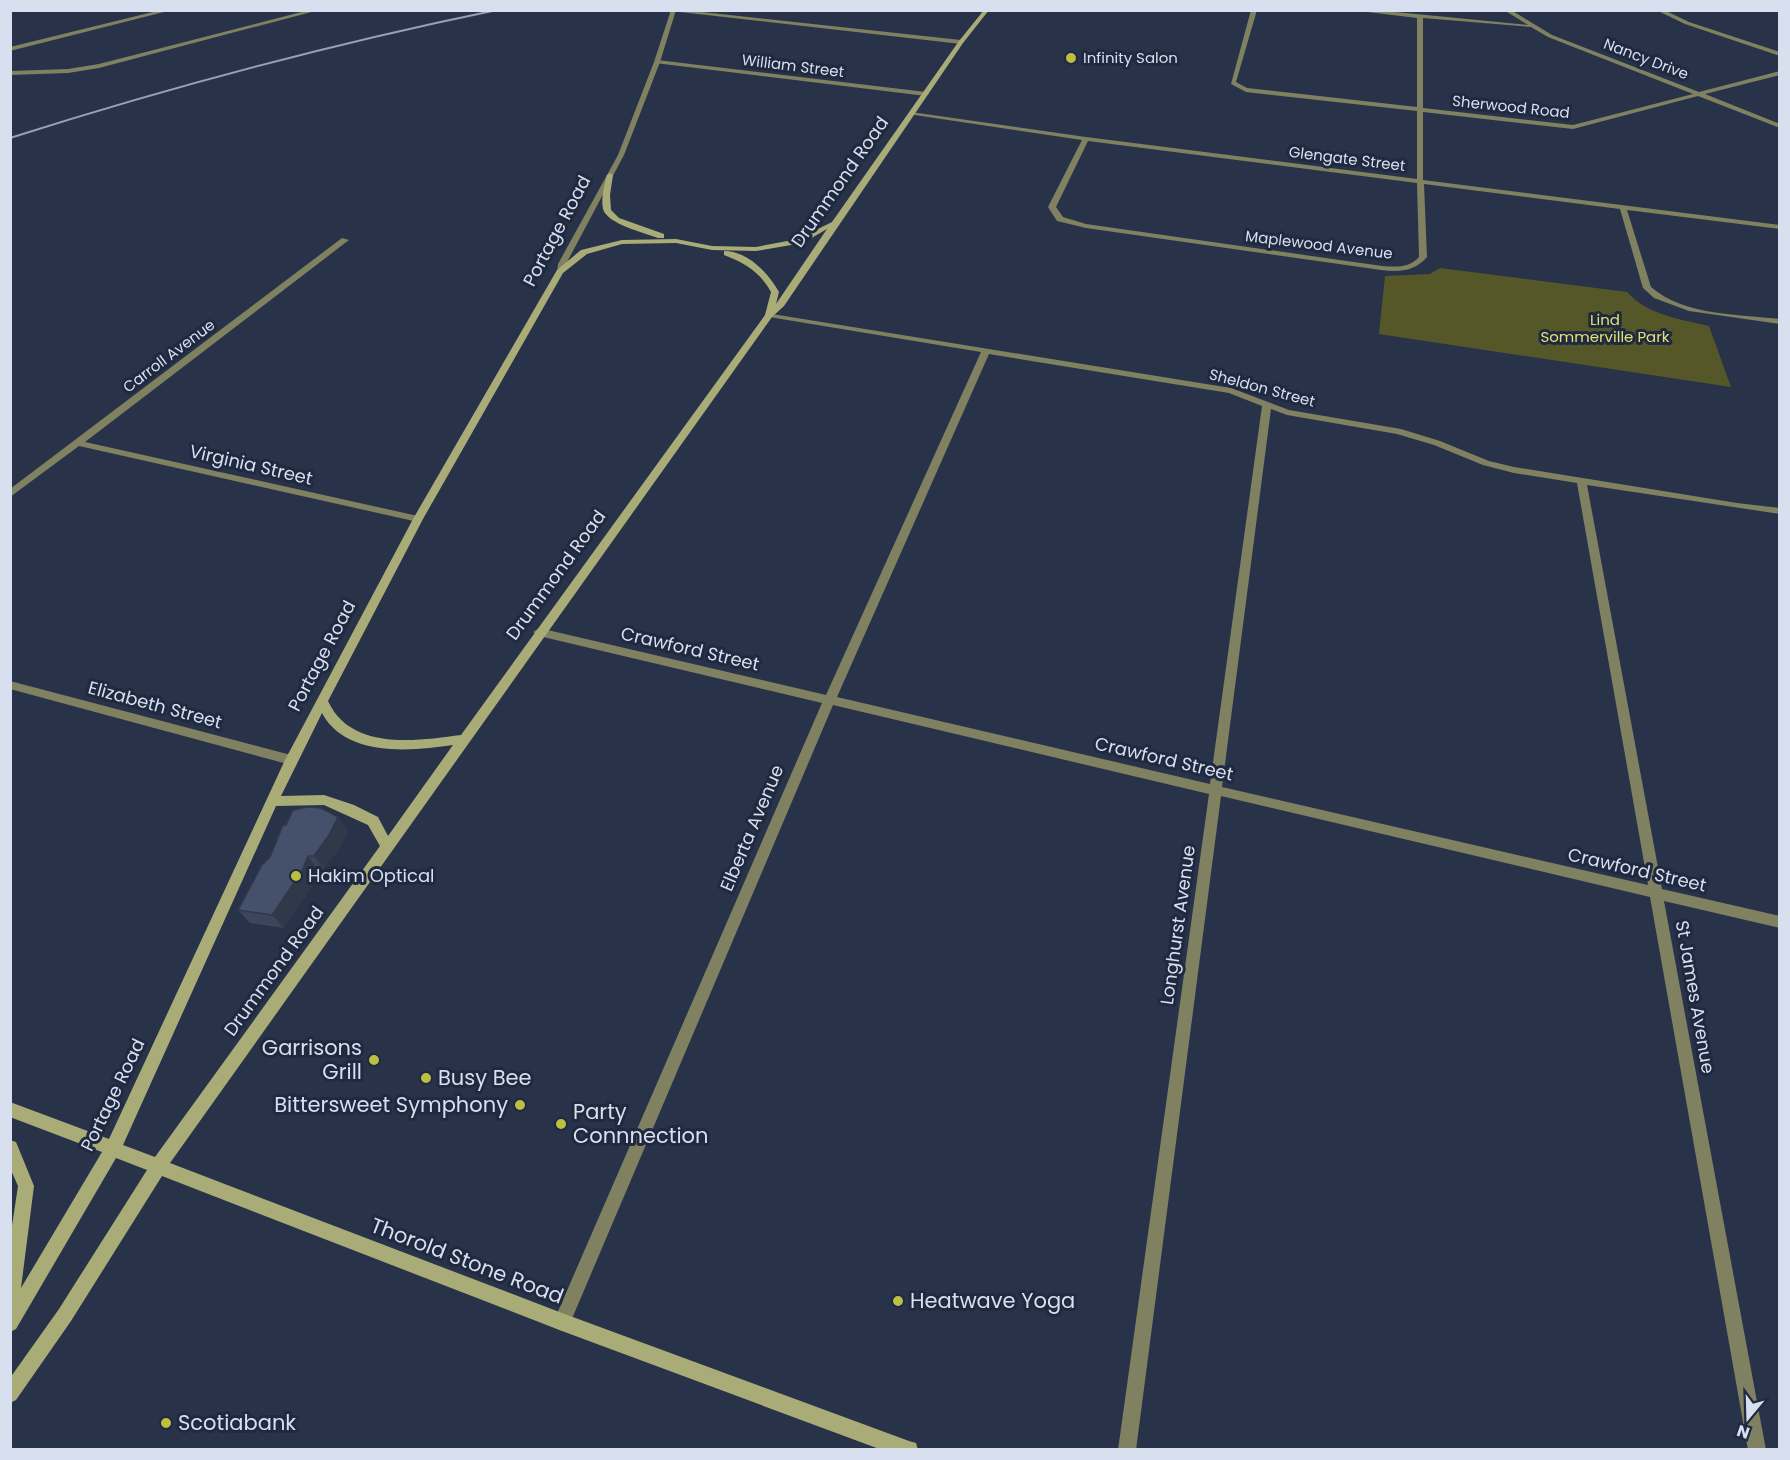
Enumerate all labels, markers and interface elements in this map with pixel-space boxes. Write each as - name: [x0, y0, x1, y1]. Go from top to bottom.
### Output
- street label: Nancy Drive: [1601, 33, 1692, 84]
- place label: Infinity Salon: [1083, 47, 1178, 68]
- street label: William Street: [741, 49, 845, 82]
- marker: Infinity Salon: [1064, 51, 1078, 65]
- street label: Sherwood Road: [1451, 90, 1571, 123]
- street label: Drummond Road: [785, 111, 894, 252]
- street label: Glengate Street: [1288, 141, 1407, 176]
- street label: Portage Road: [517, 171, 596, 291]
- street label: Maplewood Avenue: [1244, 225, 1394, 264]
- park label: Lind Sommerville Park: [1540, 309, 1670, 347]
- street label: Carroll Avenue: [118, 314, 219, 397]
- street label: Sheldon Street: [1207, 363, 1317, 412]
- street label: Virginia Street: [187, 438, 315, 491]
- street label: Drummond Road: [500, 505, 611, 645]
- street label: Portage Road: [282, 596, 361, 716]
- street label: Crawford Street: [618, 620, 762, 677]
- street label: Elizabeth Street: [86, 675, 225, 734]
- street label: Crawford Street: [1092, 730, 1236, 787]
- street label: Elberta Avenue: [714, 761, 789, 895]
- street label: Crawford Street: [1565, 841, 1709, 898]
- street label: Longhurst Avenue: [1154, 843, 1201, 1006]
- place label: Hakim Optical: [308, 863, 435, 888]
- marker: Hakim Optical: [289, 869, 303, 883]
- street label: Drummond Road: [218, 901, 329, 1041]
- street label: St James Avenue: [1670, 918, 1721, 1075]
- place label: Garrisons Grill: [262, 1033, 362, 1086]
- street label: Portage Road: [75, 1034, 151, 1155]
- marker: Garrisons Grill: [367, 1053, 381, 1067]
- place label: Busy Bee: [438, 1063, 532, 1092]
- marker: Busy Bee: [419, 1071, 433, 1085]
- place label: Bittersweet Symphony: [274, 1090, 508, 1119]
- place label: Party Connnection: [573, 1097, 708, 1150]
- marker: Bittersweet Symphony: [513, 1098, 527, 1112]
- marker: Party Connnection: [554, 1117, 568, 1131]
- street label: Thorold Stone Road: [366, 1210, 568, 1311]
- place label: Heatwave Yoga: [910, 1286, 1075, 1315]
- marker: Heatwave Yoga: [891, 1294, 905, 1308]
- north arrow: [1718, 1388, 1778, 1448]
- place label: Scotiabank: [178, 1408, 296, 1437]
- marker: Scotiabank: [159, 1416, 173, 1430]
- text: N: [1734, 1419, 1753, 1445]

